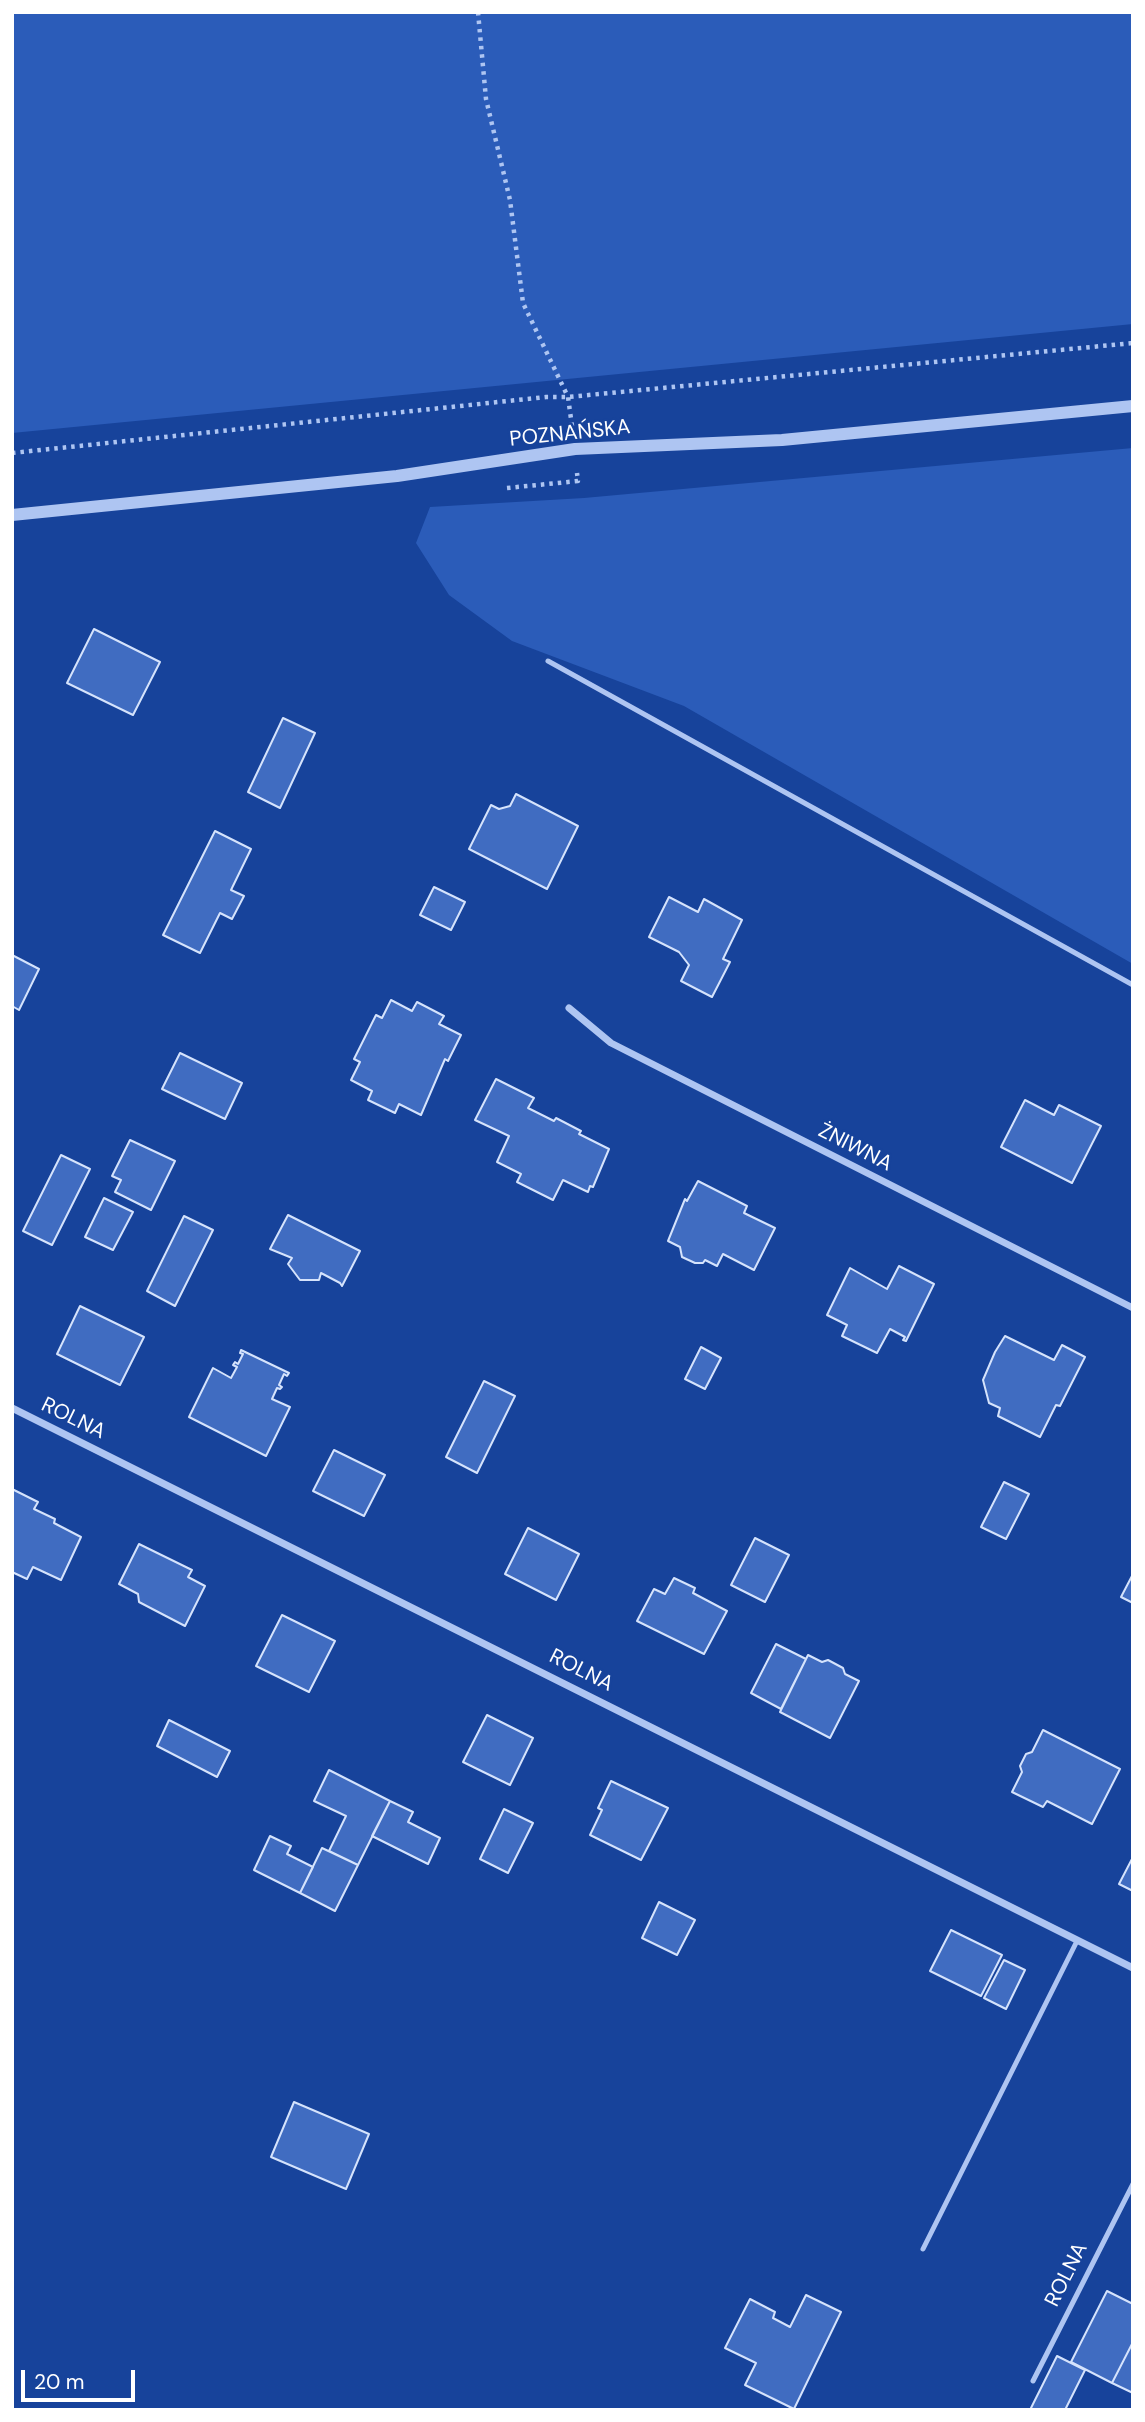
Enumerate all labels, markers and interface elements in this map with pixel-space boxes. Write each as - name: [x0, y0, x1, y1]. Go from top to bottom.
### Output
- street label: POZNAŃSKA: [508, 415, 632, 453]
- street label: ŻNIWNA: [814, 1119, 896, 1177]
- street label: ROLNA: [37, 1393, 109, 1445]
- street label: ROLNA: [545, 1644, 617, 1698]
- street label: ROLNA: [1040, 2239, 1094, 2311]
- scale bar: [24, 2356, 138, 2400]
- text: 20 m: [34, 2368, 85, 2396]

